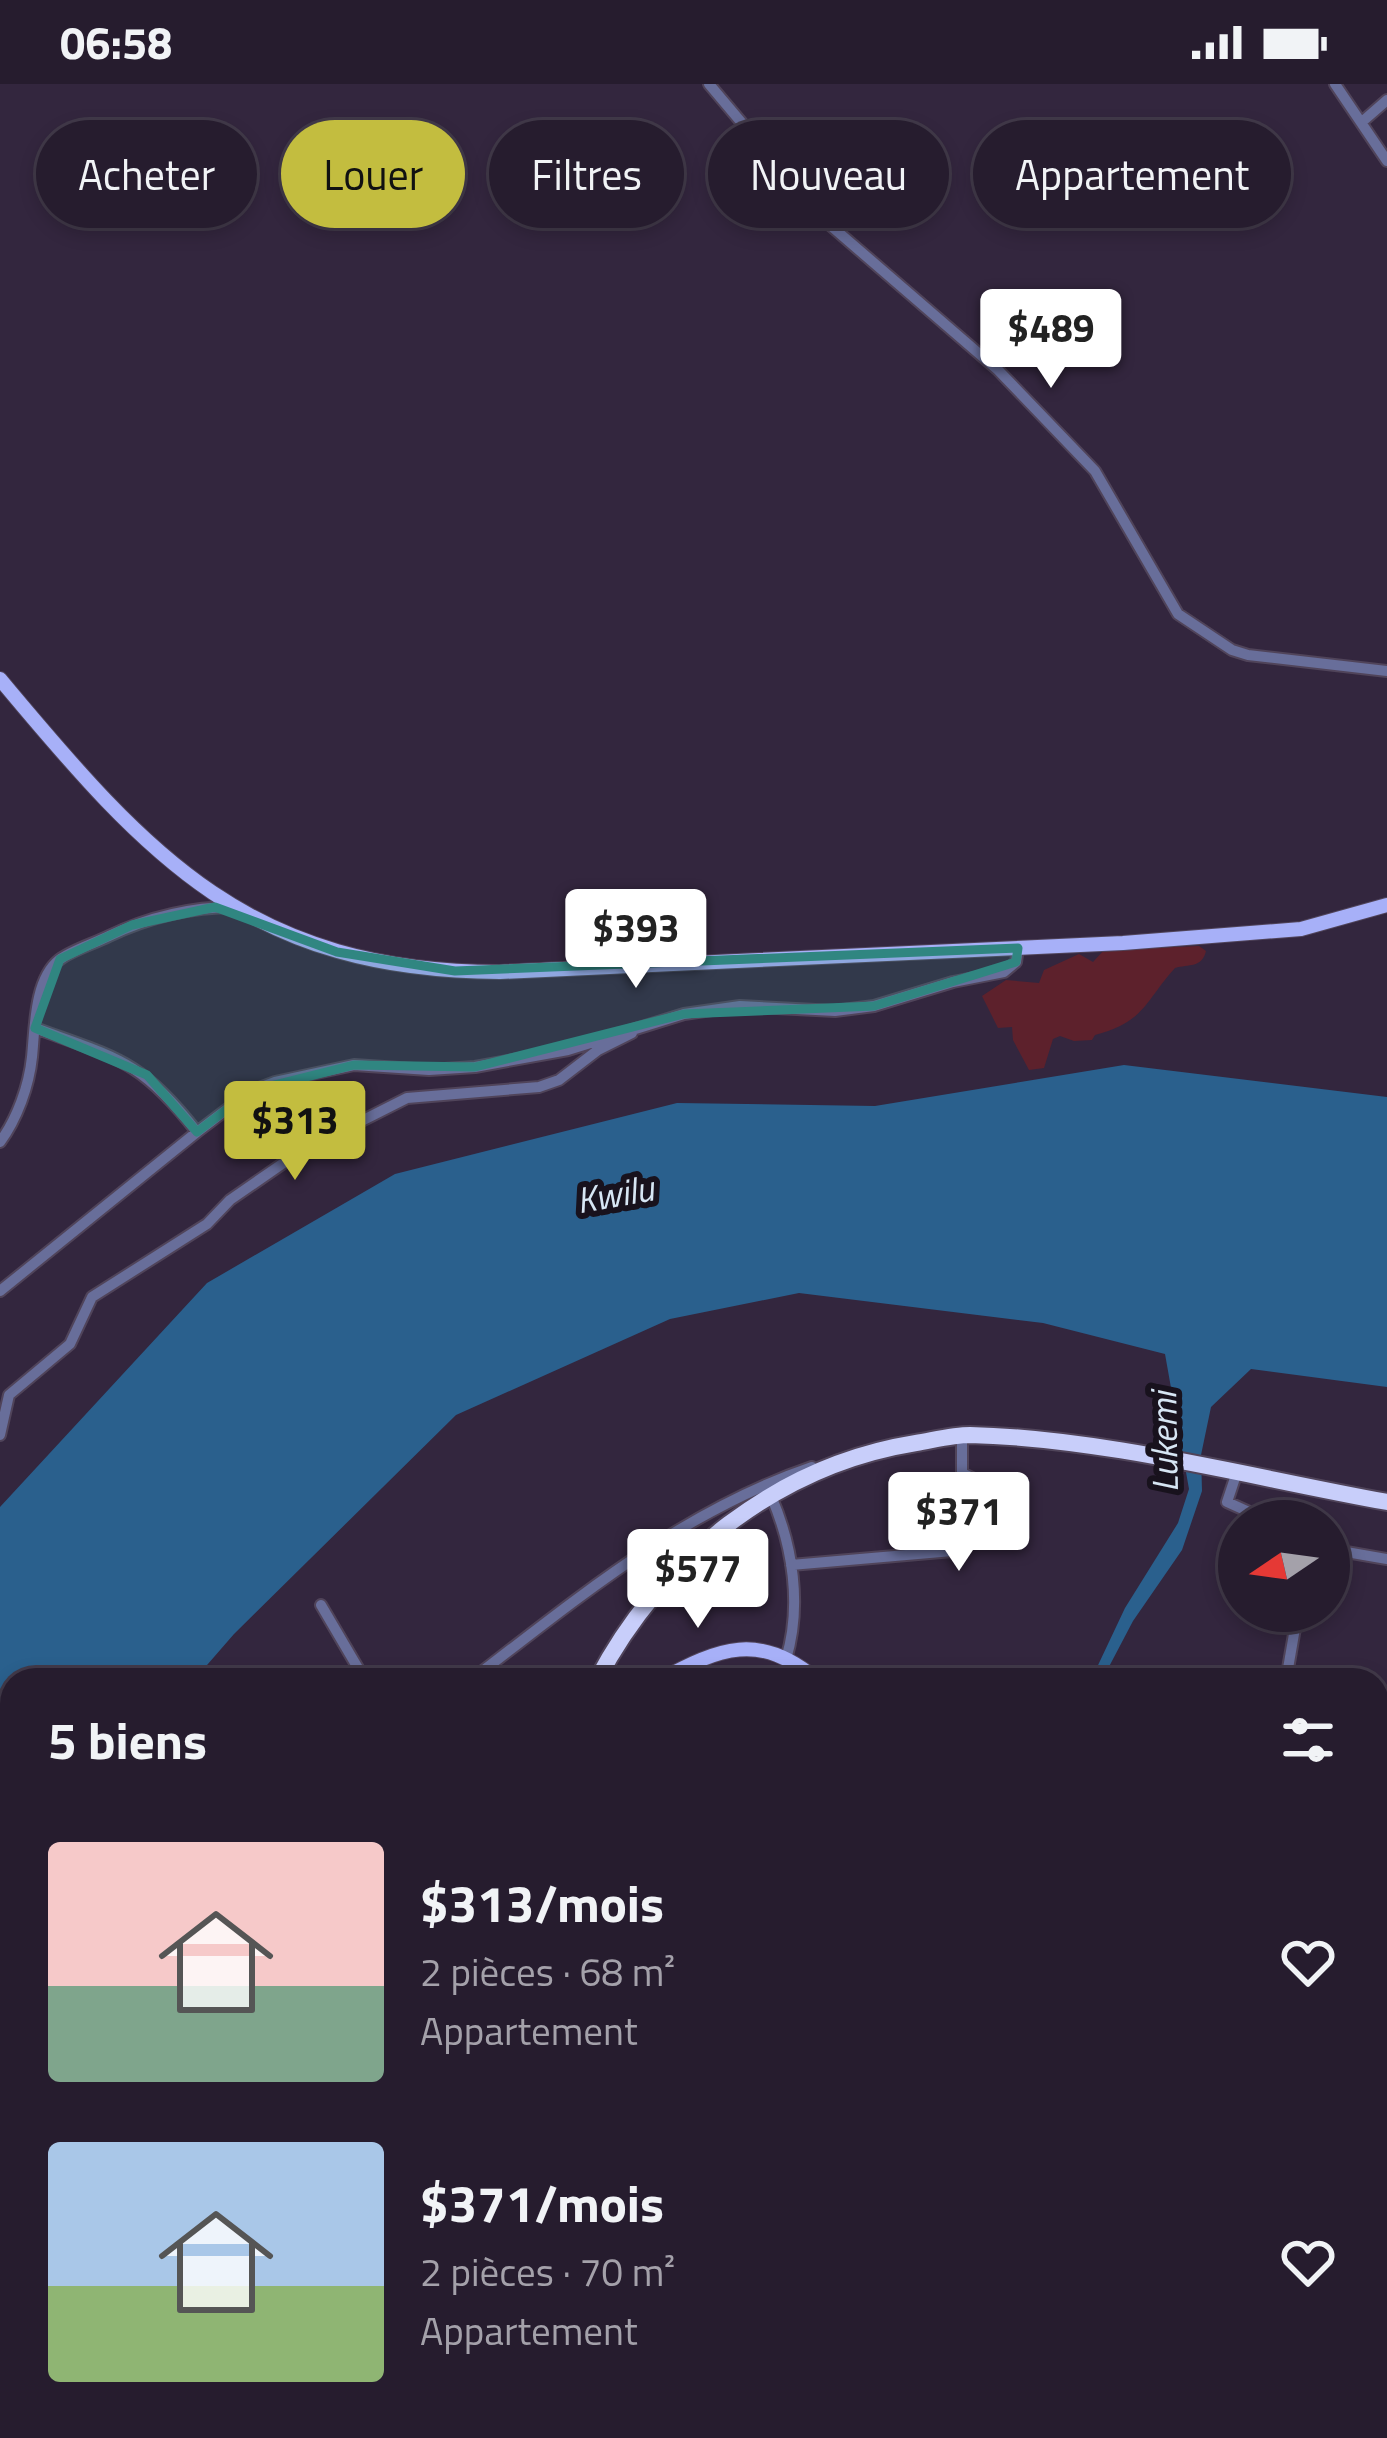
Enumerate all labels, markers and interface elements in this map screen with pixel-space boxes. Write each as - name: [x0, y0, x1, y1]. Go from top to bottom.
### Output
- text: 06:58: [60, 8, 172, 76]
- chip: Acheter: [36, 120, 257, 228]
- chip: Louer: [281, 120, 465, 228]
- chip: Filtres: [489, 120, 684, 228]
- chip: Nouveau: [708, 120, 949, 228]
- chip: Appartement: [973, 120, 1291, 228]
- pin: $489: [980, 289, 1122, 391]
- text: $489: [1007, 298, 1095, 357]
- pin: $393: [565, 889, 707, 991]
- text: $393: [592, 898, 680, 957]
- pin: $313: [224, 1081, 366, 1183]
- text: $313: [251, 1090, 339, 1149]
- water label: Kwilu: [572, 1159, 660, 1227]
- water label: Lukemi: [1135, 1388, 1192, 1493]
- pin: $371: [888, 1472, 1030, 1574]
- text: $371: [915, 1481, 1003, 1540]
- north arrow: [1218, 1500, 1350, 1632]
- map controls: [1218, 1500, 1350, 1632]
- pin: $577: [627, 1529, 769, 1631]
- text: $577: [654, 1538, 742, 1597]
- text: 5 biens: [48, 1701, 207, 1779]
- icon: filters: [1275, 1707, 1341, 1773]
- text: $313/mois: [420, 1864, 664, 1942]
- icon: home: [144, 1890, 288, 2034]
- icon: heart: [1275, 1929, 1341, 1995]
- text: 2 pièces · 68 m²: [420, 1942, 675, 2001]
- text: Appartement: [420, 2001, 638, 2060]
- text: $371/mois: [420, 2164, 664, 2242]
- icon: home: [144, 2190, 288, 2334]
- icon: heart: [1275, 2229, 1341, 2295]
- text: 2 pièces · 70 m²: [420, 2242, 675, 2301]
- text: Appartement: [420, 2301, 638, 2360]

